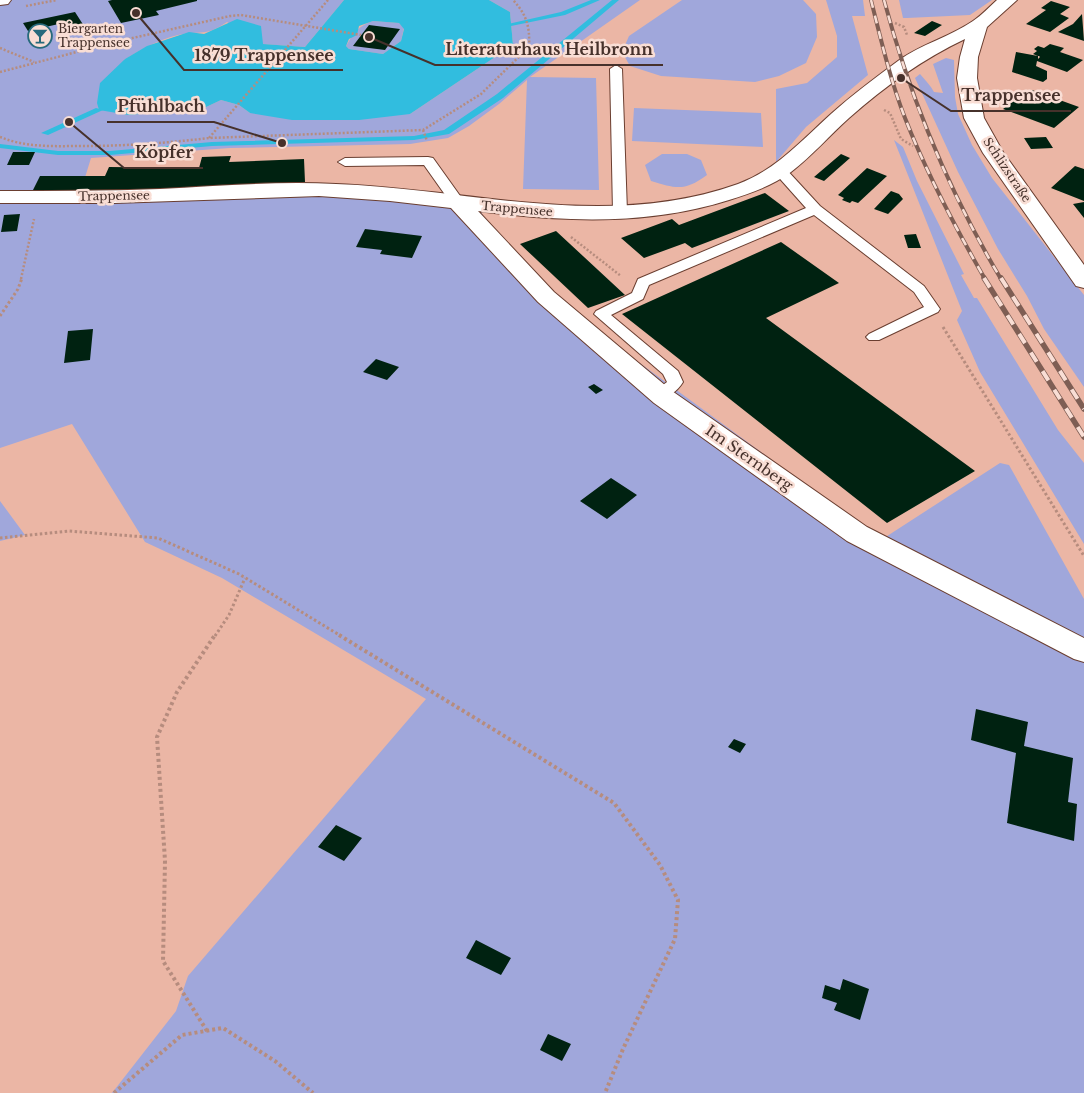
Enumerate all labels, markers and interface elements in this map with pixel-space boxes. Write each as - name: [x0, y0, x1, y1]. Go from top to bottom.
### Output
- place label: Biergarten Trappensee: [58, 21, 130, 50]
- bar icon: Biergarten Trappensee: [27, 23, 53, 49]
- callout: Literaturhaus Heilbronn: [435, 34, 663, 65]
- callout: 1879 Trappensee: [184, 39, 343, 70]
- text: Literaturhaus Heilbronn: [445, 39, 653, 59]
- text: 1879 Trappensee: [194, 45, 334, 65]
- callout: Trappensee: [951, 80, 1071, 111]
- text: Trappensee: [961, 85, 1061, 105]
- callout: Pfühlbach: [107, 91, 214, 122]
- text: Pfühlbach: [117, 96, 205, 116]
- street label: Schlizstraße: [980, 135, 1035, 205]
- callout: Köpfer: [124, 137, 203, 168]
- text: Köpfer: [135, 142, 193, 162]
- street label: Trappensee: [78, 187, 150, 204]
- street label: Trappensee: [481, 198, 554, 219]
- street label: Im Sternberg: [702, 420, 798, 495]

